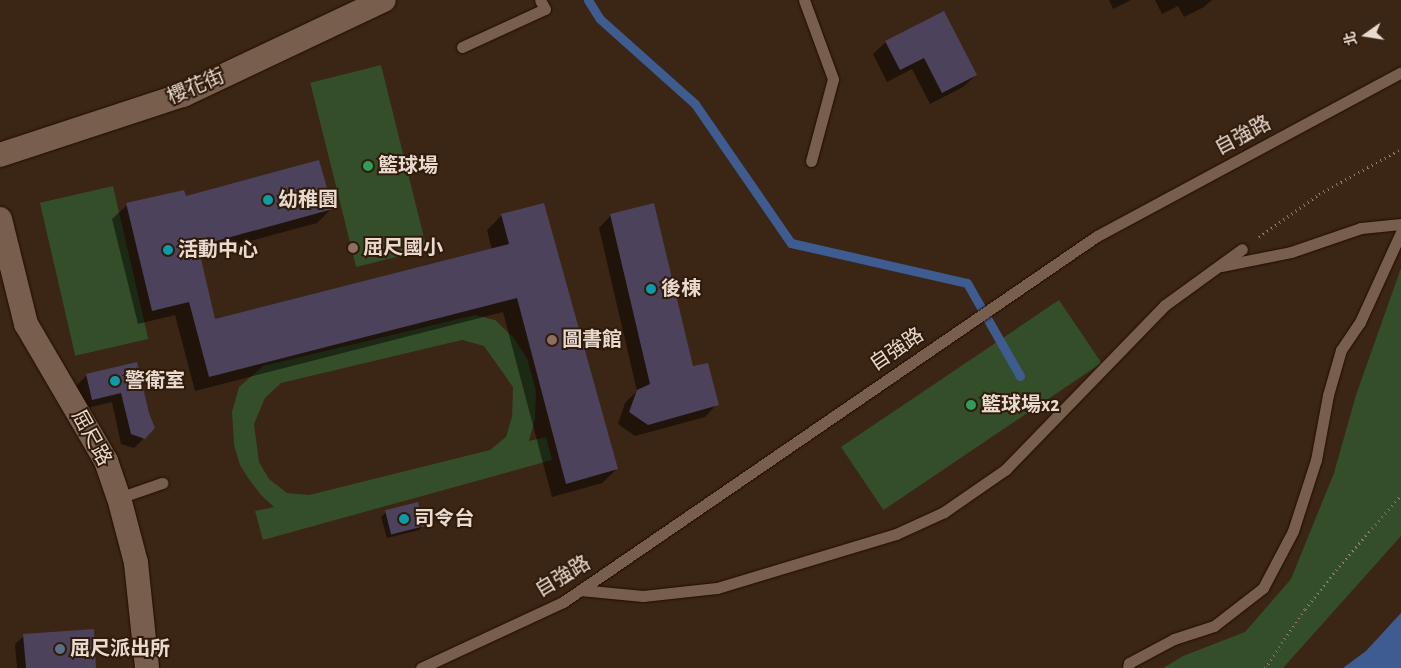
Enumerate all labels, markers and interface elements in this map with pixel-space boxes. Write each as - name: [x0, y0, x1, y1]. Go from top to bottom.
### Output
- north arrow: [1341, 10, 1391, 60]
- text: 北: [1343, 30, 1360, 47]
- street label: 櫻花街: [164, 64, 228, 110]
- street label: 自強路: [1211, 111, 1275, 161]
- place label: 籃球場: [378, 154, 438, 178]
- marker: 籃球場: [362, 160, 374, 172]
- place label: 幼稚園: [278, 188, 338, 212]
- marker: 幼稚園: [262, 194, 274, 206]
- place label: 屈尺國小: [363, 236, 443, 260]
- place label: 活動中心: [178, 238, 258, 262]
- marker: 屈尺國小: [347, 242, 359, 254]
- marker: 活動中心: [162, 244, 174, 256]
- place label: 後棟: [661, 277, 701, 301]
- marker: 後棟: [645, 283, 657, 295]
- street label: 自強路: [865, 323, 929, 377]
- place label: 圖書館: [562, 328, 622, 352]
- marker: 圖書館: [546, 334, 558, 346]
- place label: 警衛室: [125, 369, 185, 393]
- marker: 警衛室: [109, 375, 121, 387]
- place label: 籃球場x2: [981, 393, 1060, 417]
- marker: 籃球場x2: [965, 399, 977, 411]
- street label: 屈尺路: [66, 406, 116, 470]
- place label: 司令台: [414, 507, 474, 531]
- marker: 司令台: [398, 513, 410, 525]
- street label: 自強路: [531, 551, 595, 603]
- place label: 屈尺派出所: [70, 637, 170, 661]
- marker: 屈尺派出所: [54, 643, 66, 655]

